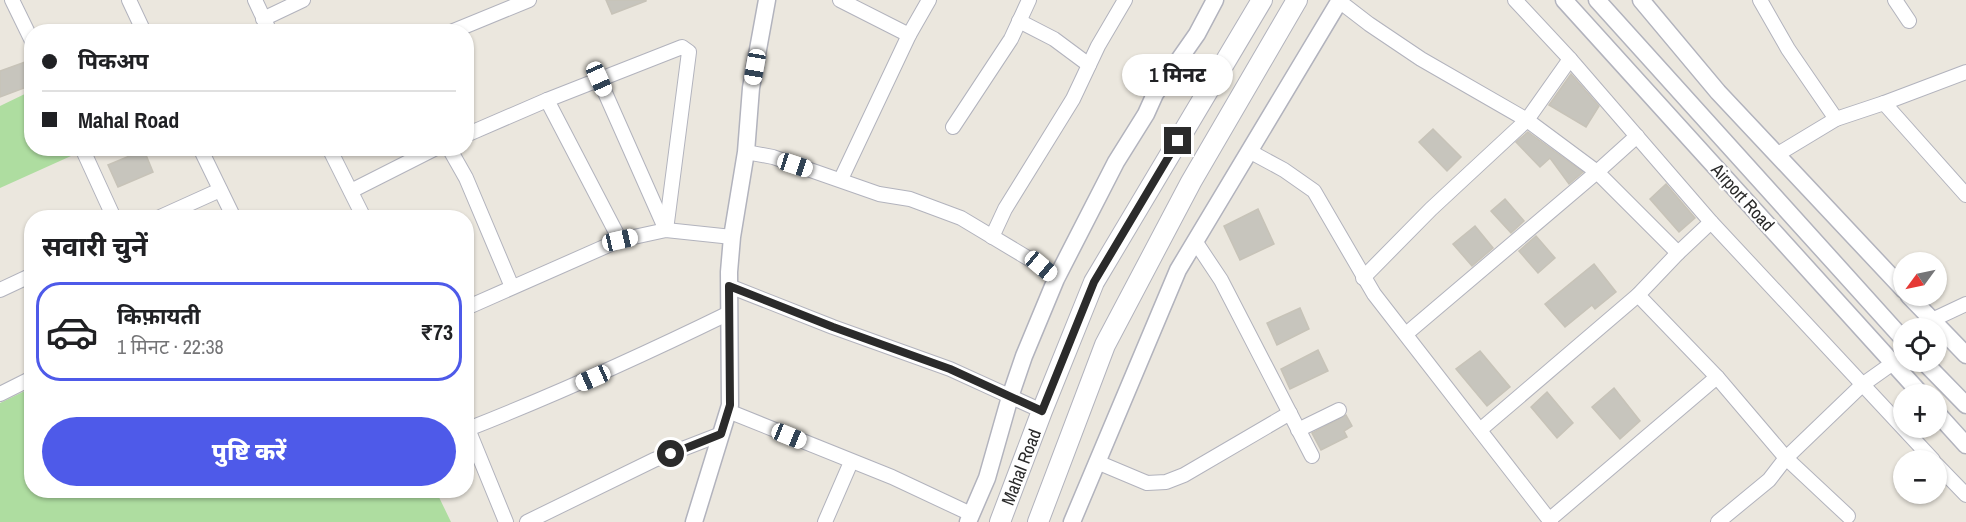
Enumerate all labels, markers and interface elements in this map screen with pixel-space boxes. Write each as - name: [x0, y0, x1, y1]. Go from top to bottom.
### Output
- text: पिकअप: [78, 46, 149, 76]
- car: [743, 48, 767, 86]
- callout: 1 मिनट: [1122, 54, 1234, 96]
- car: [583, 59, 615, 99]
- text: 1 मिनट: [1149, 61, 1206, 88]
- text: Mahal Road: [78, 105, 179, 135]
- route end: [1164, 127, 1191, 154]
- car: [775, 151, 815, 179]
- street label: Airport Road: [1705, 157, 1780, 236]
- car: [600, 227, 640, 253]
- text: सवारी चुनें: [42, 228, 148, 264]
- car: [1021, 248, 1061, 284]
- north arrow: [1893, 252, 1947, 306]
- map controls: [1893, 252, 1947, 504]
- text: किफ़ायती: [117, 301, 201, 331]
- icon: car: [45, 305, 99, 359]
- text: ₹73: [420, 317, 453, 347]
- button: locate: [1893, 318, 1947, 372]
- text: 1 मिनट · 22:38: [117, 333, 224, 360]
- car: [573, 362, 613, 394]
- button: +: [1893, 384, 1947, 438]
- button: पुष्टि करें: [42, 417, 456, 486]
- car: [769, 421, 809, 451]
- street label: Mahal Road: [995, 425, 1047, 509]
- route start: [657, 440, 684, 467]
- button: −: [1893, 450, 1947, 504]

